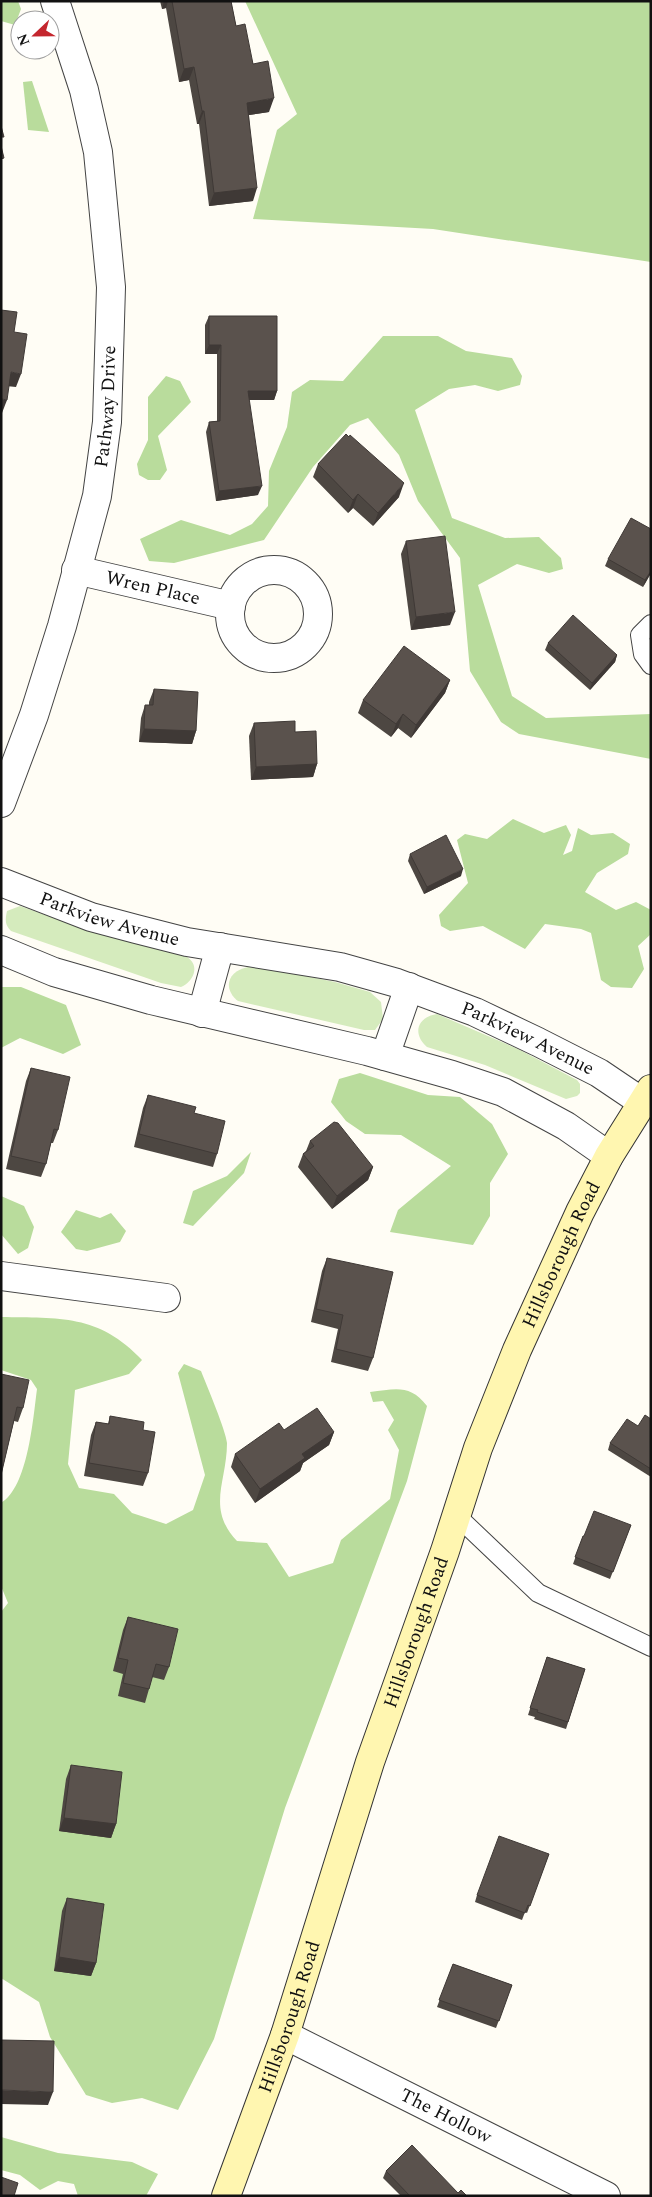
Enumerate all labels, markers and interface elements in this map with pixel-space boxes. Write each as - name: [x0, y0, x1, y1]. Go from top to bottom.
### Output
- north arrow: [10, 10, 60, 60]
- text: N: [12, 30, 35, 49]
- street label: Pathway Drive: [86, 345, 124, 469]
- street label: Wren Place: [103, 563, 203, 613]
- street label: Parkview Avenue: [35, 884, 183, 954]
- street label: Parkview Avenue: [457, 994, 600, 1083]
- street label: Hillsborough Road: [514, 1176, 608, 1333]
- street label: Hillsborough Road: [376, 1553, 456, 1712]
- street label: Hillsborough Road: [250, 1937, 328, 2097]
- street label: The Hollow: [395, 2080, 497, 2151]

